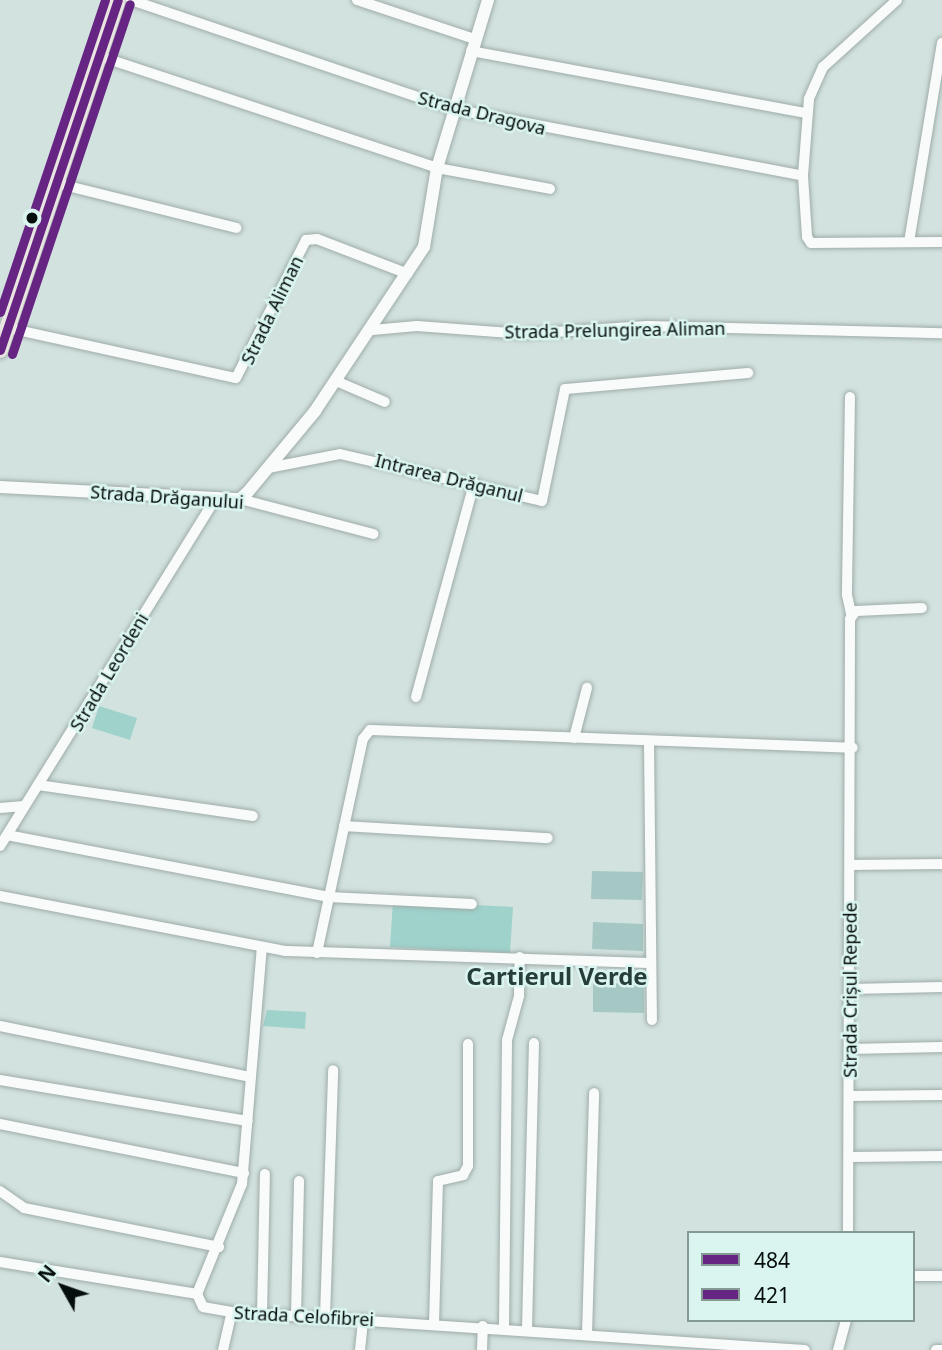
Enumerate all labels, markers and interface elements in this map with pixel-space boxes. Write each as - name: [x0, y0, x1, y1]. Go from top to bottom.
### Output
- street label: Strada Dragova: [416, 87, 548, 139]
- unlabelled marker: [25, 211, 39, 225]
- street label: Strada Aliman: [236, 252, 308, 368]
- street label: Strada Prelungirea Aliman: [504, 317, 726, 343]
- street label: Intrarea Drăganul: [373, 449, 525, 507]
- street label: Strada Drăganului: [90, 481, 244, 513]
- street label: Strada Leordeni: [65, 609, 153, 735]
- street label: Strada Crișul Repede: [839, 902, 861, 1078]
- district label: Cartierul Verde: [466, 962, 648, 990]
- legend: [687, 1231, 914, 1322]
- text: 484: [754, 1246, 790, 1274]
- north arrow: [28, 1252, 98, 1322]
- text: N: [32, 1259, 62, 1288]
- text: 421: [754, 1281, 790, 1309]
- street label: Strada Celofibrei: [233, 1302, 375, 1330]

